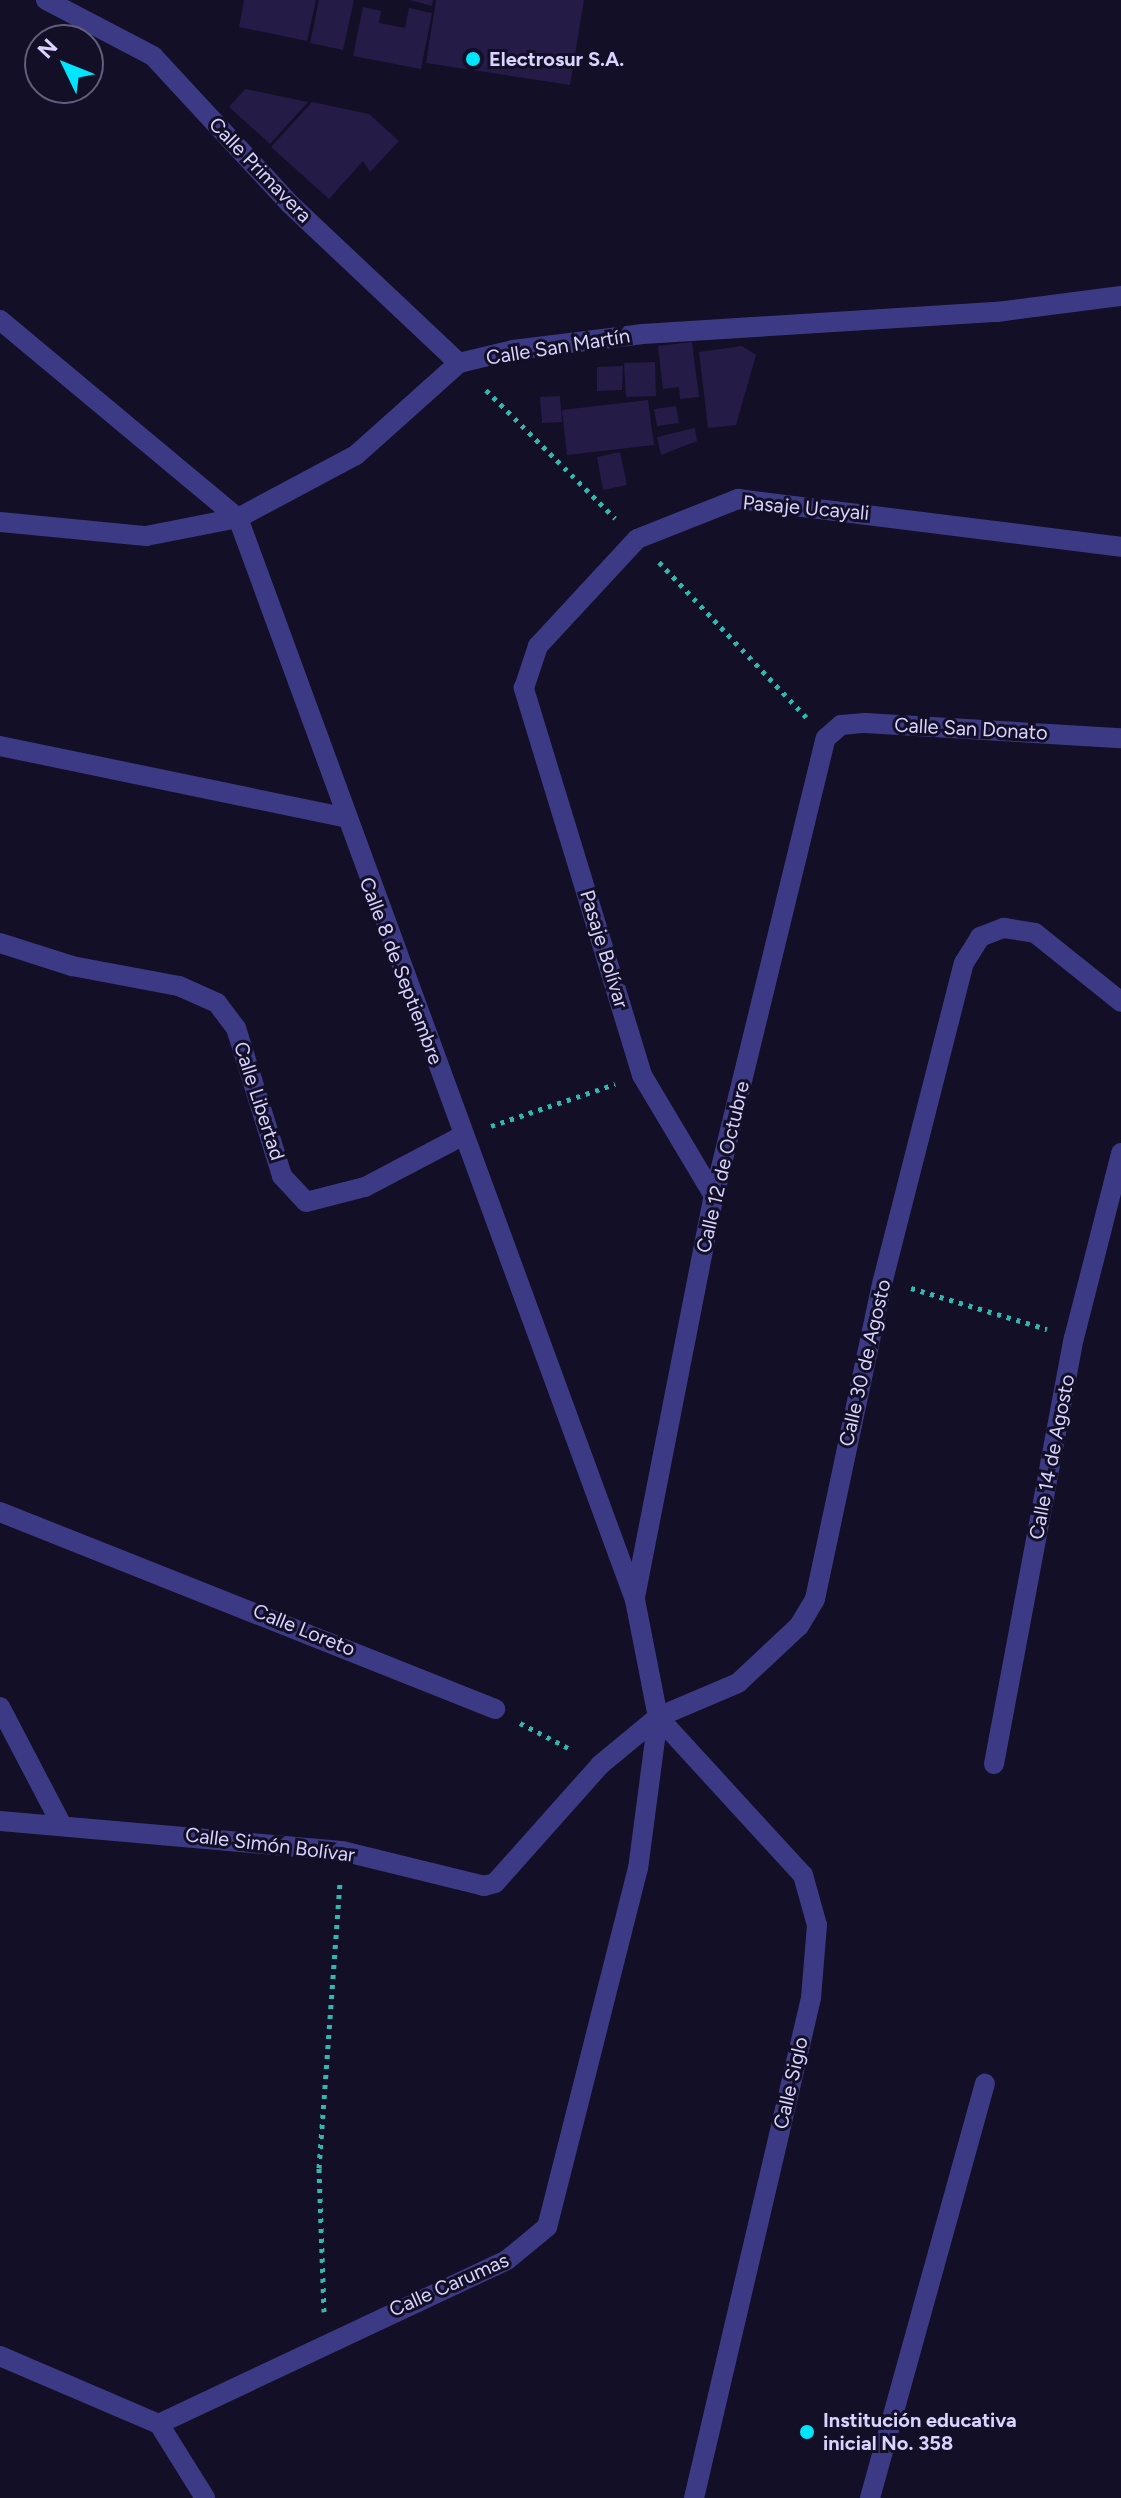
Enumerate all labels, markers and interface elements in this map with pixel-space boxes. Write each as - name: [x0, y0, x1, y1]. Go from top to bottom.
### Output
- north arrow: [24, 24, 104, 104]
- text: N: [32, 33, 63, 64]
- place label: Electrosur S.A.: [489, 47, 624, 71]
- marker: Electrosur S.A.: [464, 50, 482, 68]
- street label: Calle Primavera: [204, 112, 316, 228]
- street label: Calle San Martín: [484, 324, 632, 370]
- street label: Pasaje Ucayali: [742, 491, 870, 525]
- street label: Calle San Donato: [894, 713, 1048, 745]
- street label: Calle 8 de Septiembre: [354, 874, 448, 1068]
- street label: Pasaje Bolívar: [575, 887, 633, 1011]
- street label: Calle Libertad: [229, 1039, 289, 1163]
- street label: Calle 12 de Octubre: [692, 1079, 754, 1255]
- street label: Calle 30 de Agosto: [834, 1277, 896, 1449]
- street label: Calle 14 de Agosto: [1024, 1372, 1080, 1542]
- street label: Calle Loreto: [249, 1599, 359, 1661]
- street label: Calle Simón Bolívar: [184, 1823, 356, 1867]
- street label: Calle Siglo: [769, 2035, 813, 2131]
- street label: Calle Carumas: [385, 2248, 513, 2322]
- place label: Institución educativa inicial No. 358: [823, 2408, 1017, 2455]
- marker: Institución educativa inicial No. 358: [798, 2423, 816, 2441]

